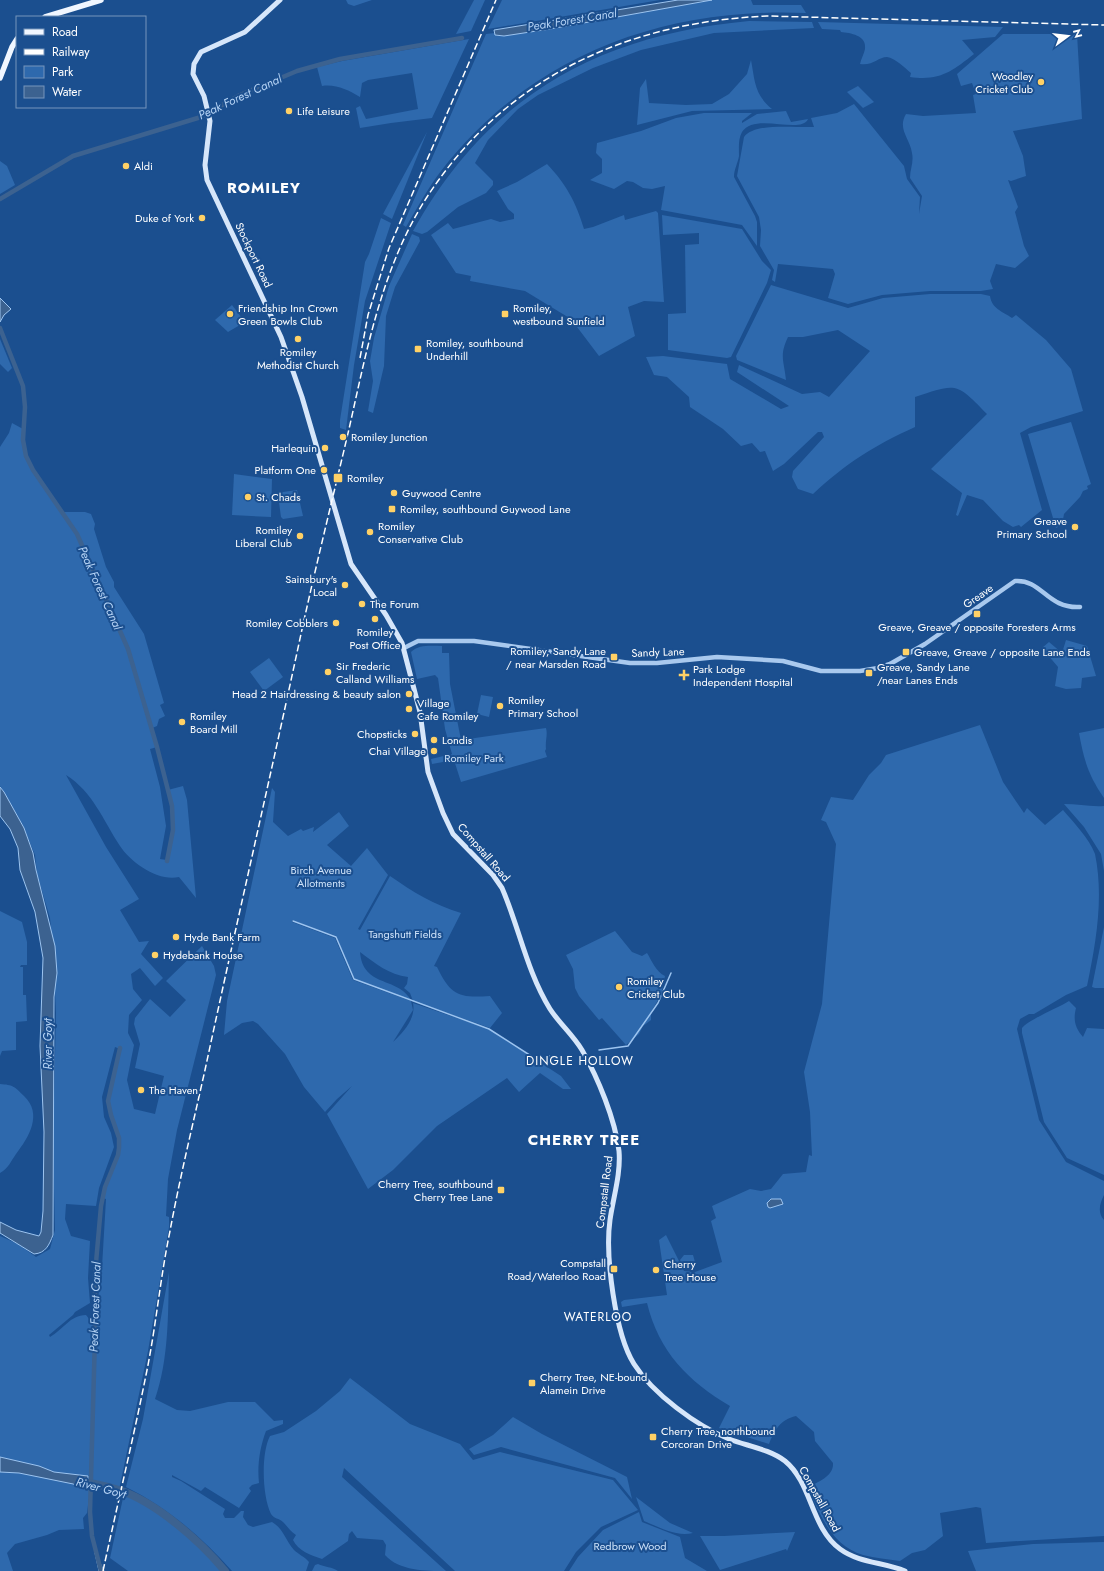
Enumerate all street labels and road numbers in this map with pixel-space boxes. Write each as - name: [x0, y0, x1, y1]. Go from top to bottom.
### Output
- street label: Stockport Road: [231, 220, 277, 290]
- street label: Greave: [960, 580, 997, 612]
- street label: Sandy Lane: [631, 643, 685, 661]
- street label: Compstall Road: [454, 819, 514, 885]
- street label: Compstall Road: [592, 1155, 616, 1229]
- street label: Compstall Road: [795, 1463, 845, 1535]

